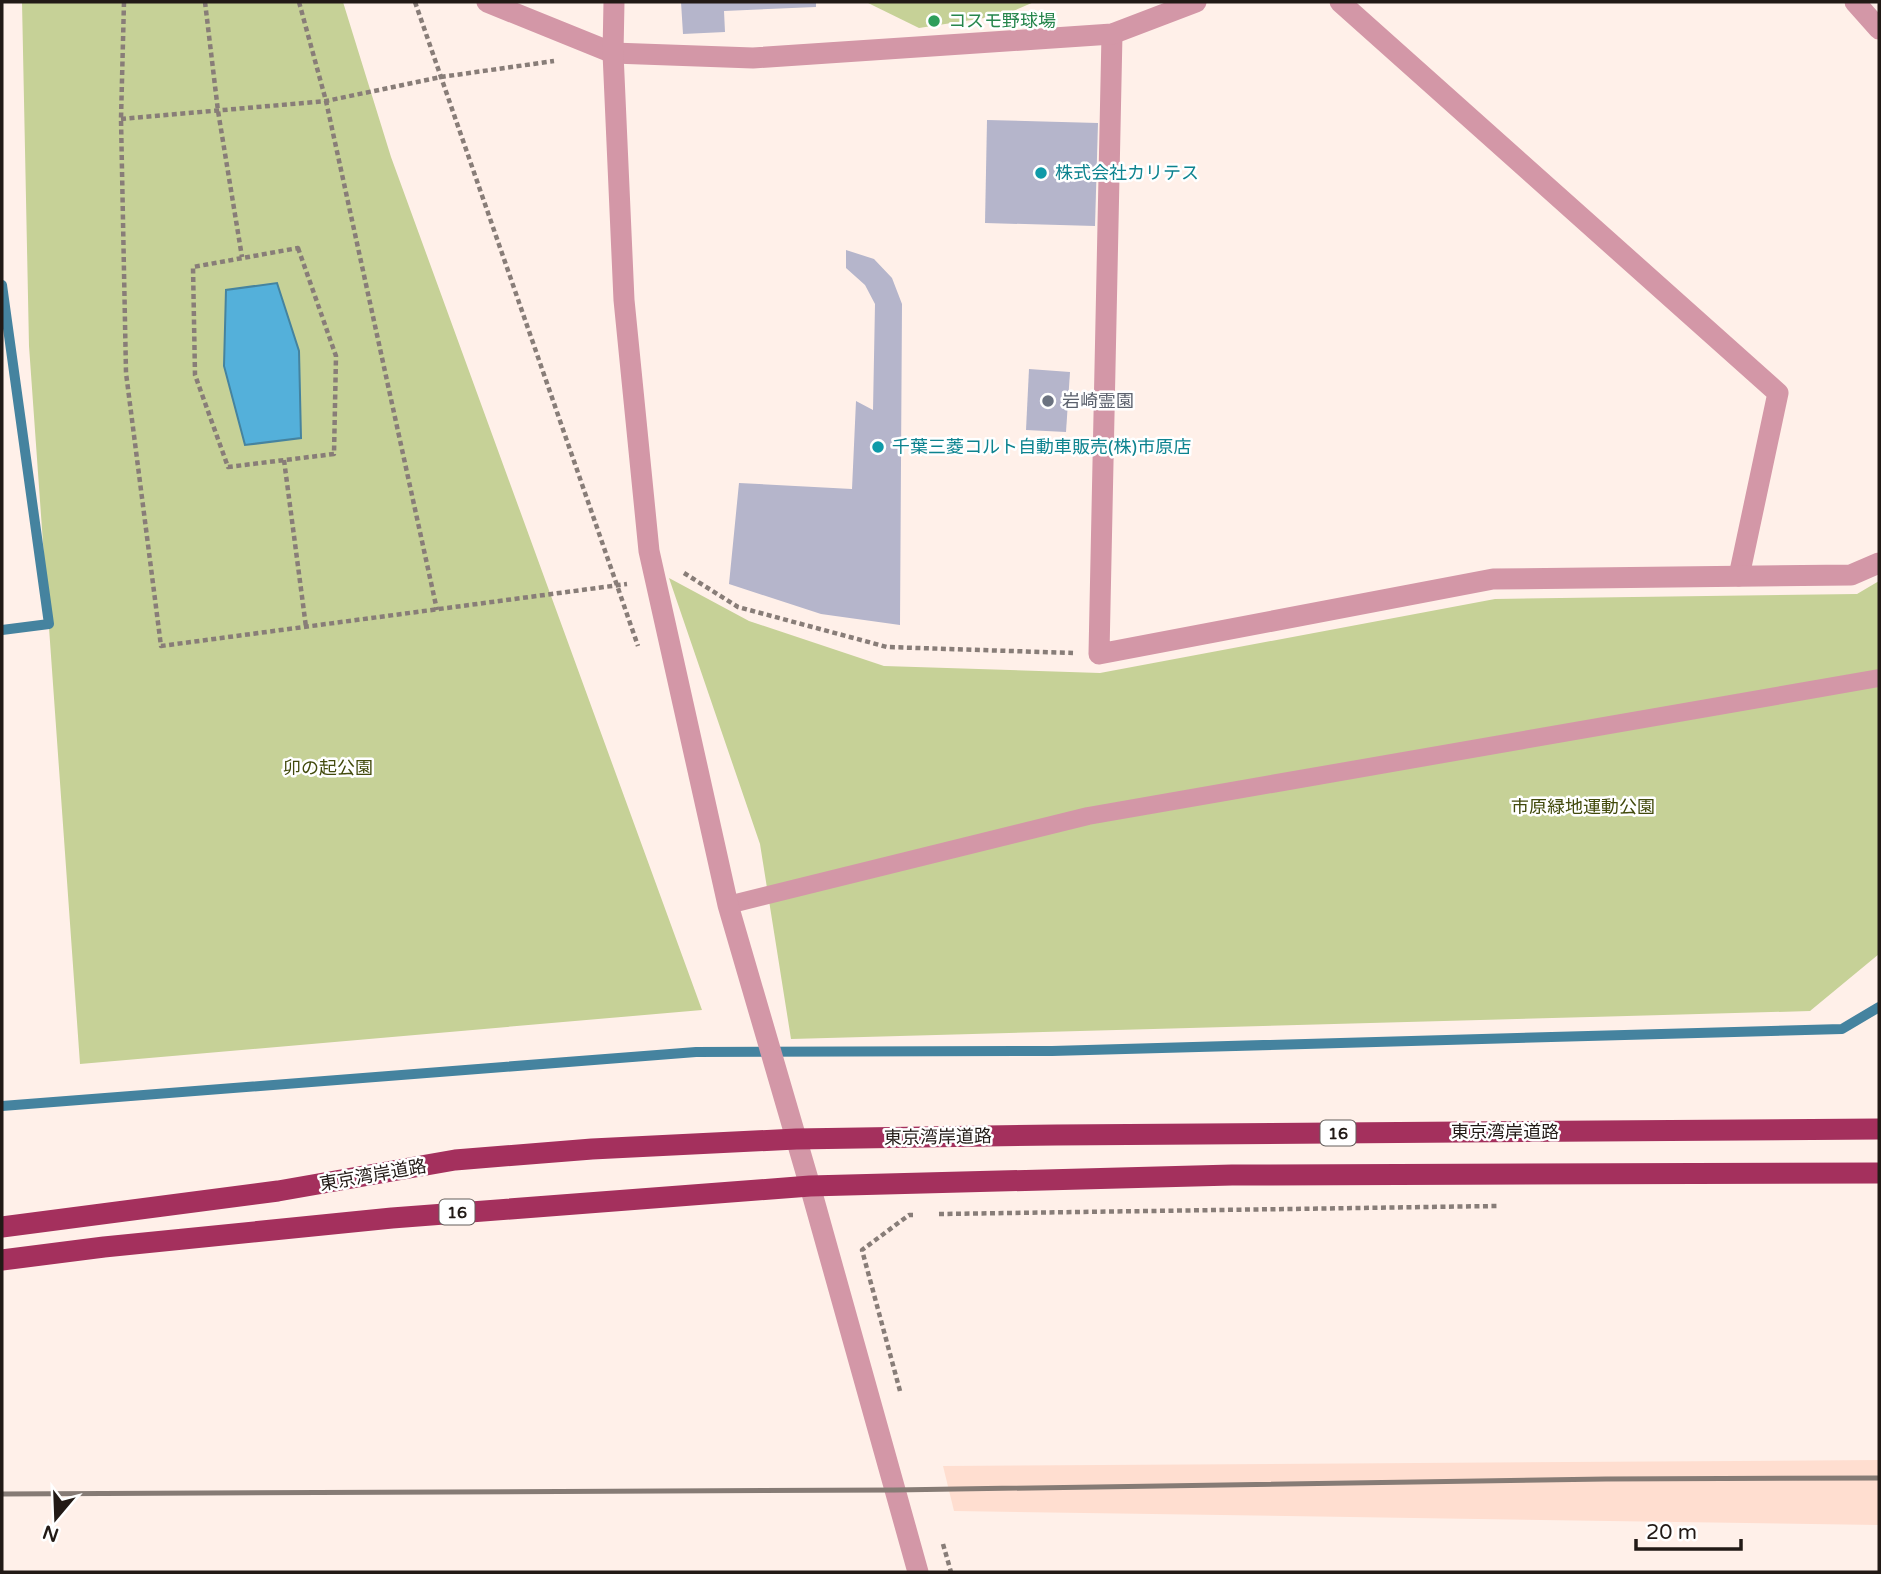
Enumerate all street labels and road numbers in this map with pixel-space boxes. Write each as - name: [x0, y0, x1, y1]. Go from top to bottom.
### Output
- road number: 16: [1320, 1120, 1356, 1146]
- street label: 東京湾岸道路: [1451, 1121, 1559, 1143]
- street label: 東京湾岸道路: [884, 1125, 992, 1149]
- street label: 東京湾岸道路: [318, 1155, 428, 1195]
- road number: 16: [440, 1200, 475, 1224]

